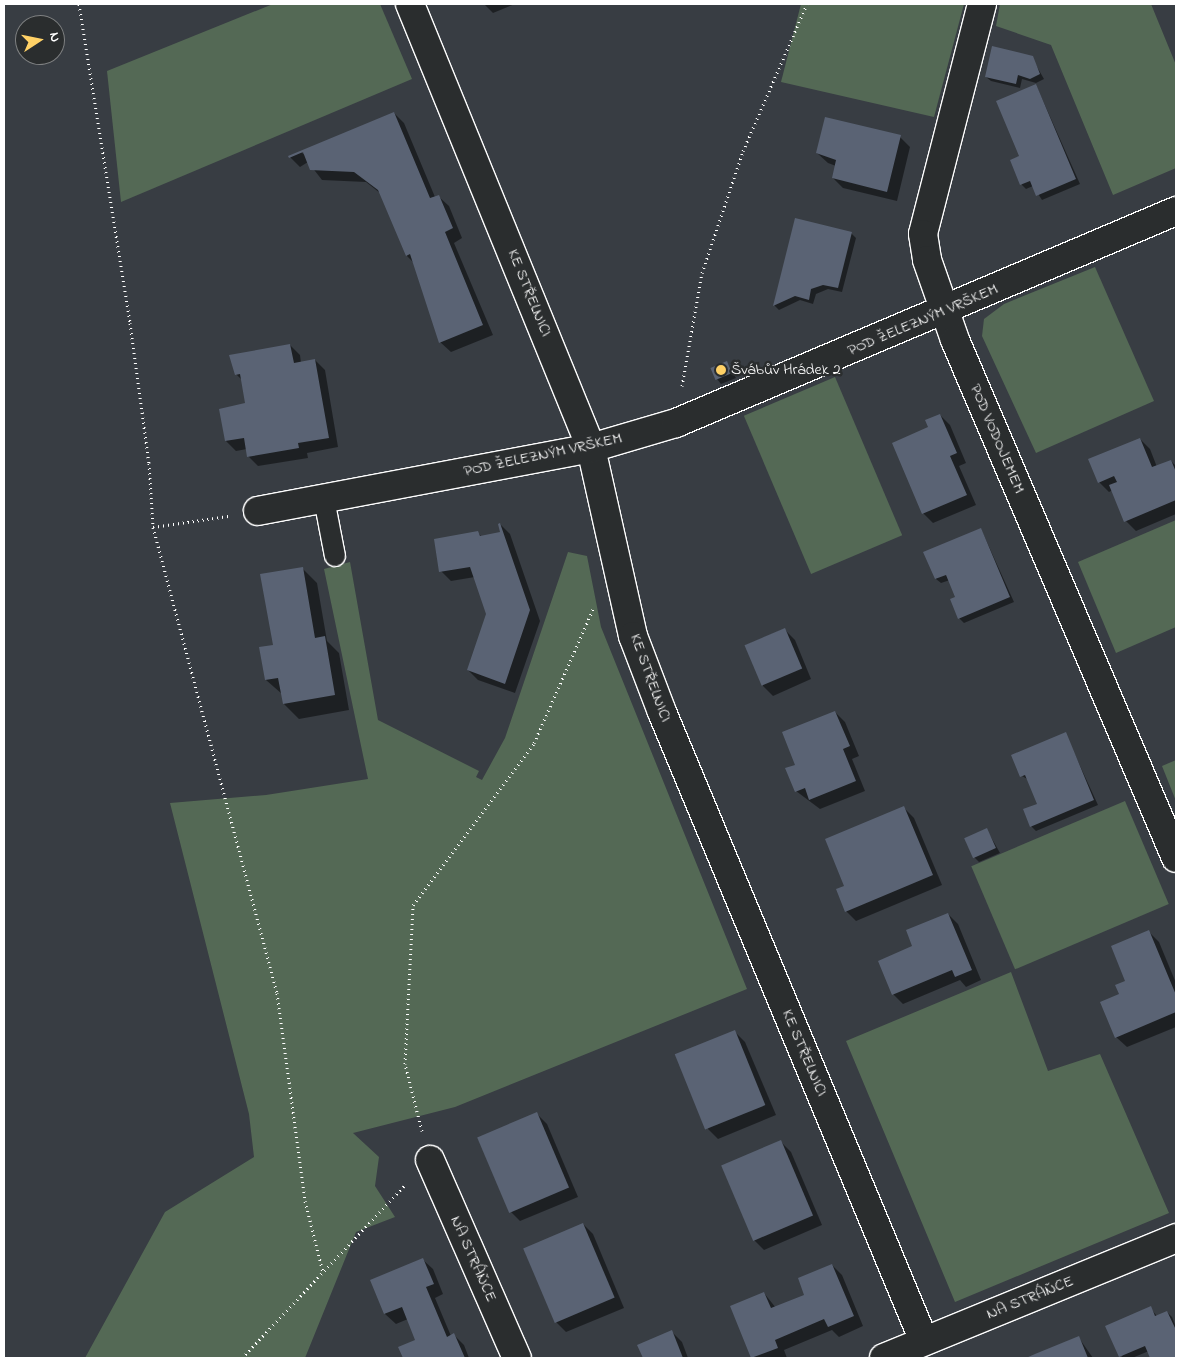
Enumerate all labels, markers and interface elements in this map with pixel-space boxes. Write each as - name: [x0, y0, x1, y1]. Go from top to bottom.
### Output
- north arrow: [15, 15, 65, 65]
- text: N: [43, 31, 65, 44]
- street label: KE STŘELNICI: [503, 247, 555, 339]
- street label: POD ŽELEZNÝM VRŠKEM: [845, 280, 1001, 360]
- place label: Švábův Hrádek 2: [731, 360, 841, 380]
- marker: Švábův Hrádek 2: [715, 364, 727, 376]
- street label: POD VODOJEMEM: [965, 381, 1029, 497]
- street label: POD ŽELEZNÝM VRŠKEM: [462, 429, 624, 481]
- street label: KE STŘELNICI: [625, 631, 675, 725]
- street label: KE STŘELNICI: [777, 1007, 831, 1099]
- street label: NA STRÁŇCE: [446, 1213, 500, 1305]
- street label: NA STRÁŇCE: [984, 1272, 1076, 1324]

